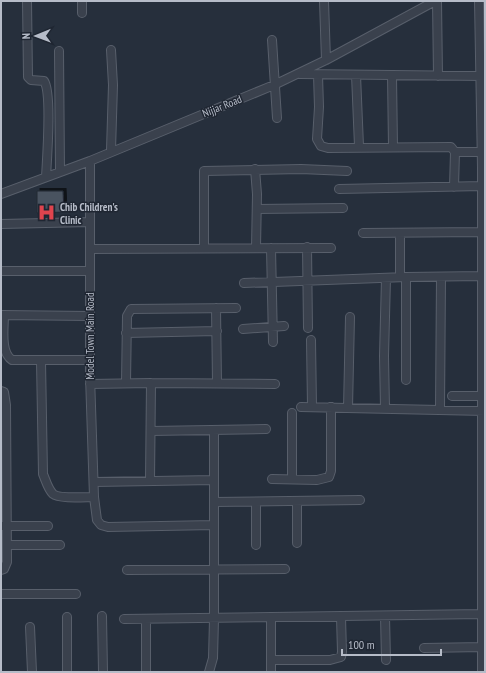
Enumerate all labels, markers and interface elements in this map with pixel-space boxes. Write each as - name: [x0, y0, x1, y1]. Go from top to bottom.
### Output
- north arrow: [16, 16, 56, 56]
- text: N: [19, 33, 33, 39]
- street label: Nijjar Road: [200, 92, 244, 120]
- place label: Chib Children's Clinic: [60, 200, 118, 227]
- hospital icon: Chib Children's Clinic: [37, 203, 57, 223]
- street label: Model Town Main Road: [83, 292, 97, 380]
- scale bar: [342, 631, 441, 657]
- text: 100 m: [348, 637, 375, 652]

